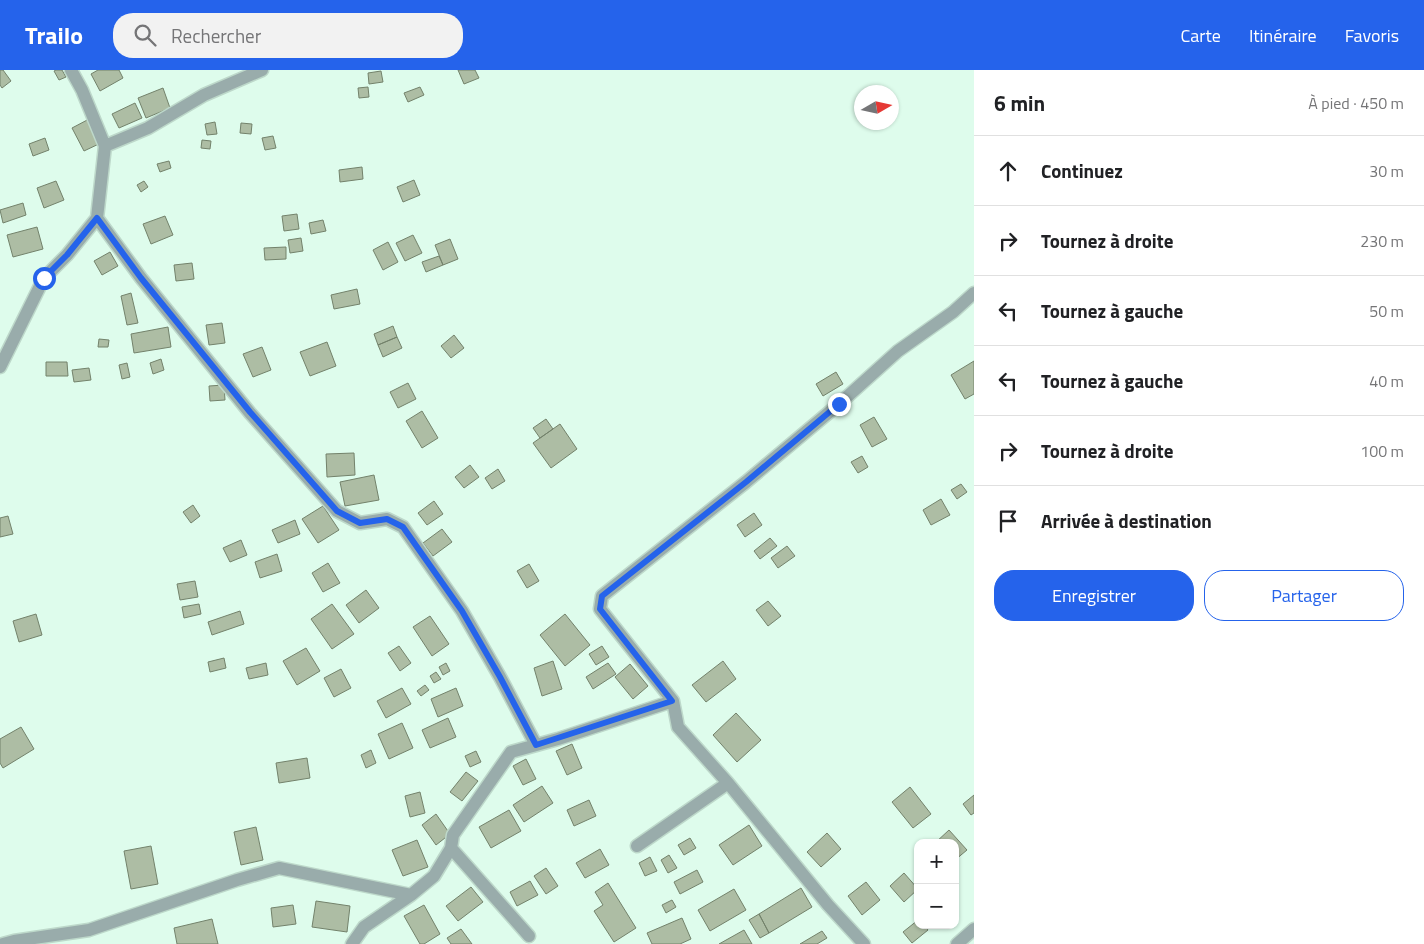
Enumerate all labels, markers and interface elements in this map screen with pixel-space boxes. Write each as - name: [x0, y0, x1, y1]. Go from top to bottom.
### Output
- search box: [113, 13, 463, 58]
- text: Trailo: [25, 17, 83, 53]
- icon: search: [131, 21, 159, 49]
- text: Rechercher: [171, 21, 261, 50]
- text: Carte: [1180, 22, 1221, 49]
- text: Itinéraire: [1249, 22, 1317, 49]
- text: Favoris: [1345, 22, 1399, 49]
- north arrow: [854, 85, 899, 130]
- text: 6 min: [994, 87, 1045, 119]
- text: À pied · 450 m: [1308, 91, 1404, 115]
- text: Continuez: [1041, 156, 1123, 185]
- icon: ahead: [994, 157, 1022, 185]
- text: 30 m: [1369, 159, 1404, 183]
- text: Tournez à droite: [1041, 226, 1173, 255]
- icon: right: [994, 227, 1022, 255]
- text: 230 m: [1360, 229, 1404, 253]
- route start: [33, 267, 56, 290]
- text: Tournez à gauche: [1041, 296, 1183, 325]
- icon: left: [994, 297, 1022, 325]
- text: 50 m: [1369, 299, 1404, 323]
- text: Tournez à gauche: [1041, 366, 1183, 395]
- icon: left: [994, 367, 1022, 395]
- text: 40 m: [1369, 369, 1404, 393]
- route end: [828, 393, 851, 416]
- text: Tournez à droite: [1041, 436, 1173, 465]
- icon: right: [994, 437, 1022, 465]
- text: 100 m: [1360, 439, 1404, 463]
- text: Arrivée à destination: [1041, 506, 1212, 535]
- icon: arrive: [994, 507, 1022, 535]
- button: Enregistrer: [994, 570, 1194, 621]
- button: Partager: [1204, 570, 1404, 621]
- map controls: [914, 839, 959, 929]
- button: +: [914, 839, 959, 884]
- button: −: [914, 884, 959, 929]

